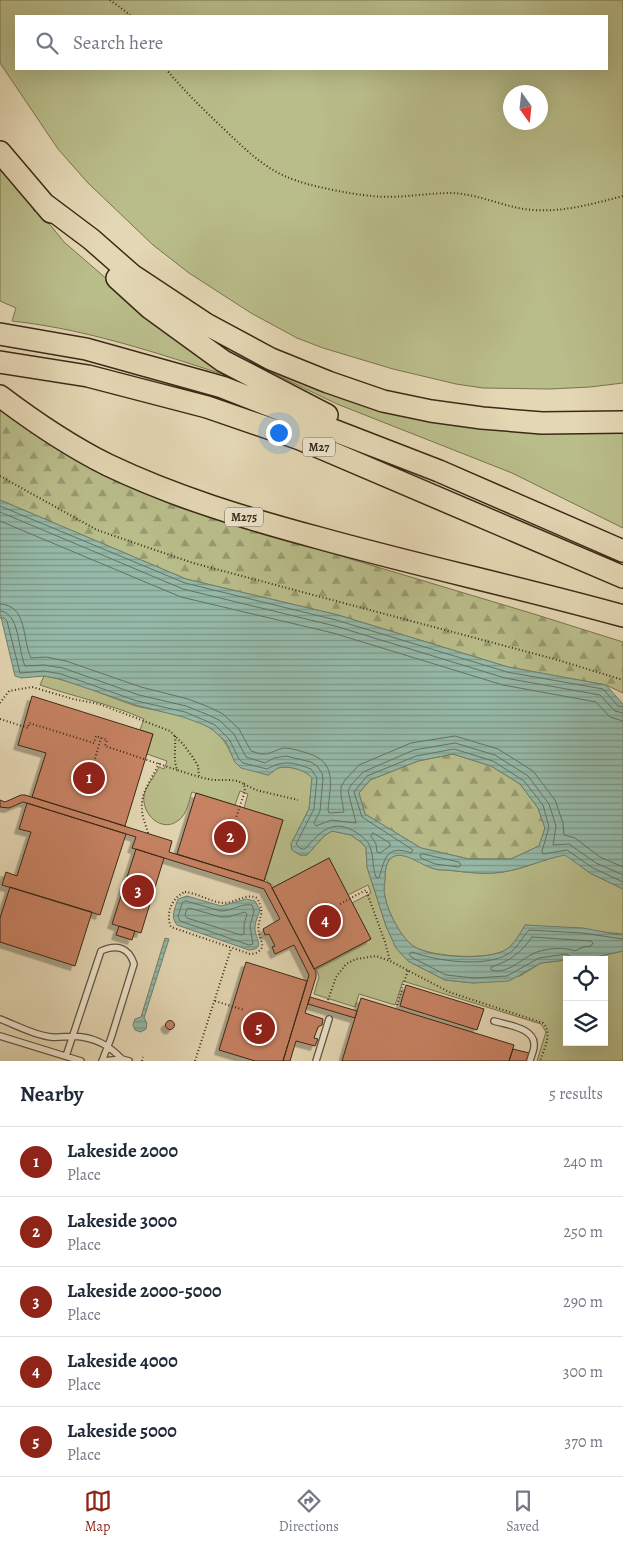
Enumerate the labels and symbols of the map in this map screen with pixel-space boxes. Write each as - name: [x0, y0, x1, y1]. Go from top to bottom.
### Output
- north arrow: [503, 85, 548, 130]
- your location: [266, 420, 292, 446]
- road number: M27: [303, 438, 335, 457]
- road number: M275: [225, 508, 263, 526]
- pin: 1: [73, 759, 105, 797]
- pin: 2: [214, 818, 246, 856]
- pin: 3: [122, 872, 154, 910]
- pin: 4: [309, 902, 341, 940]
- pin: 5: [243, 1009, 275, 1047]

